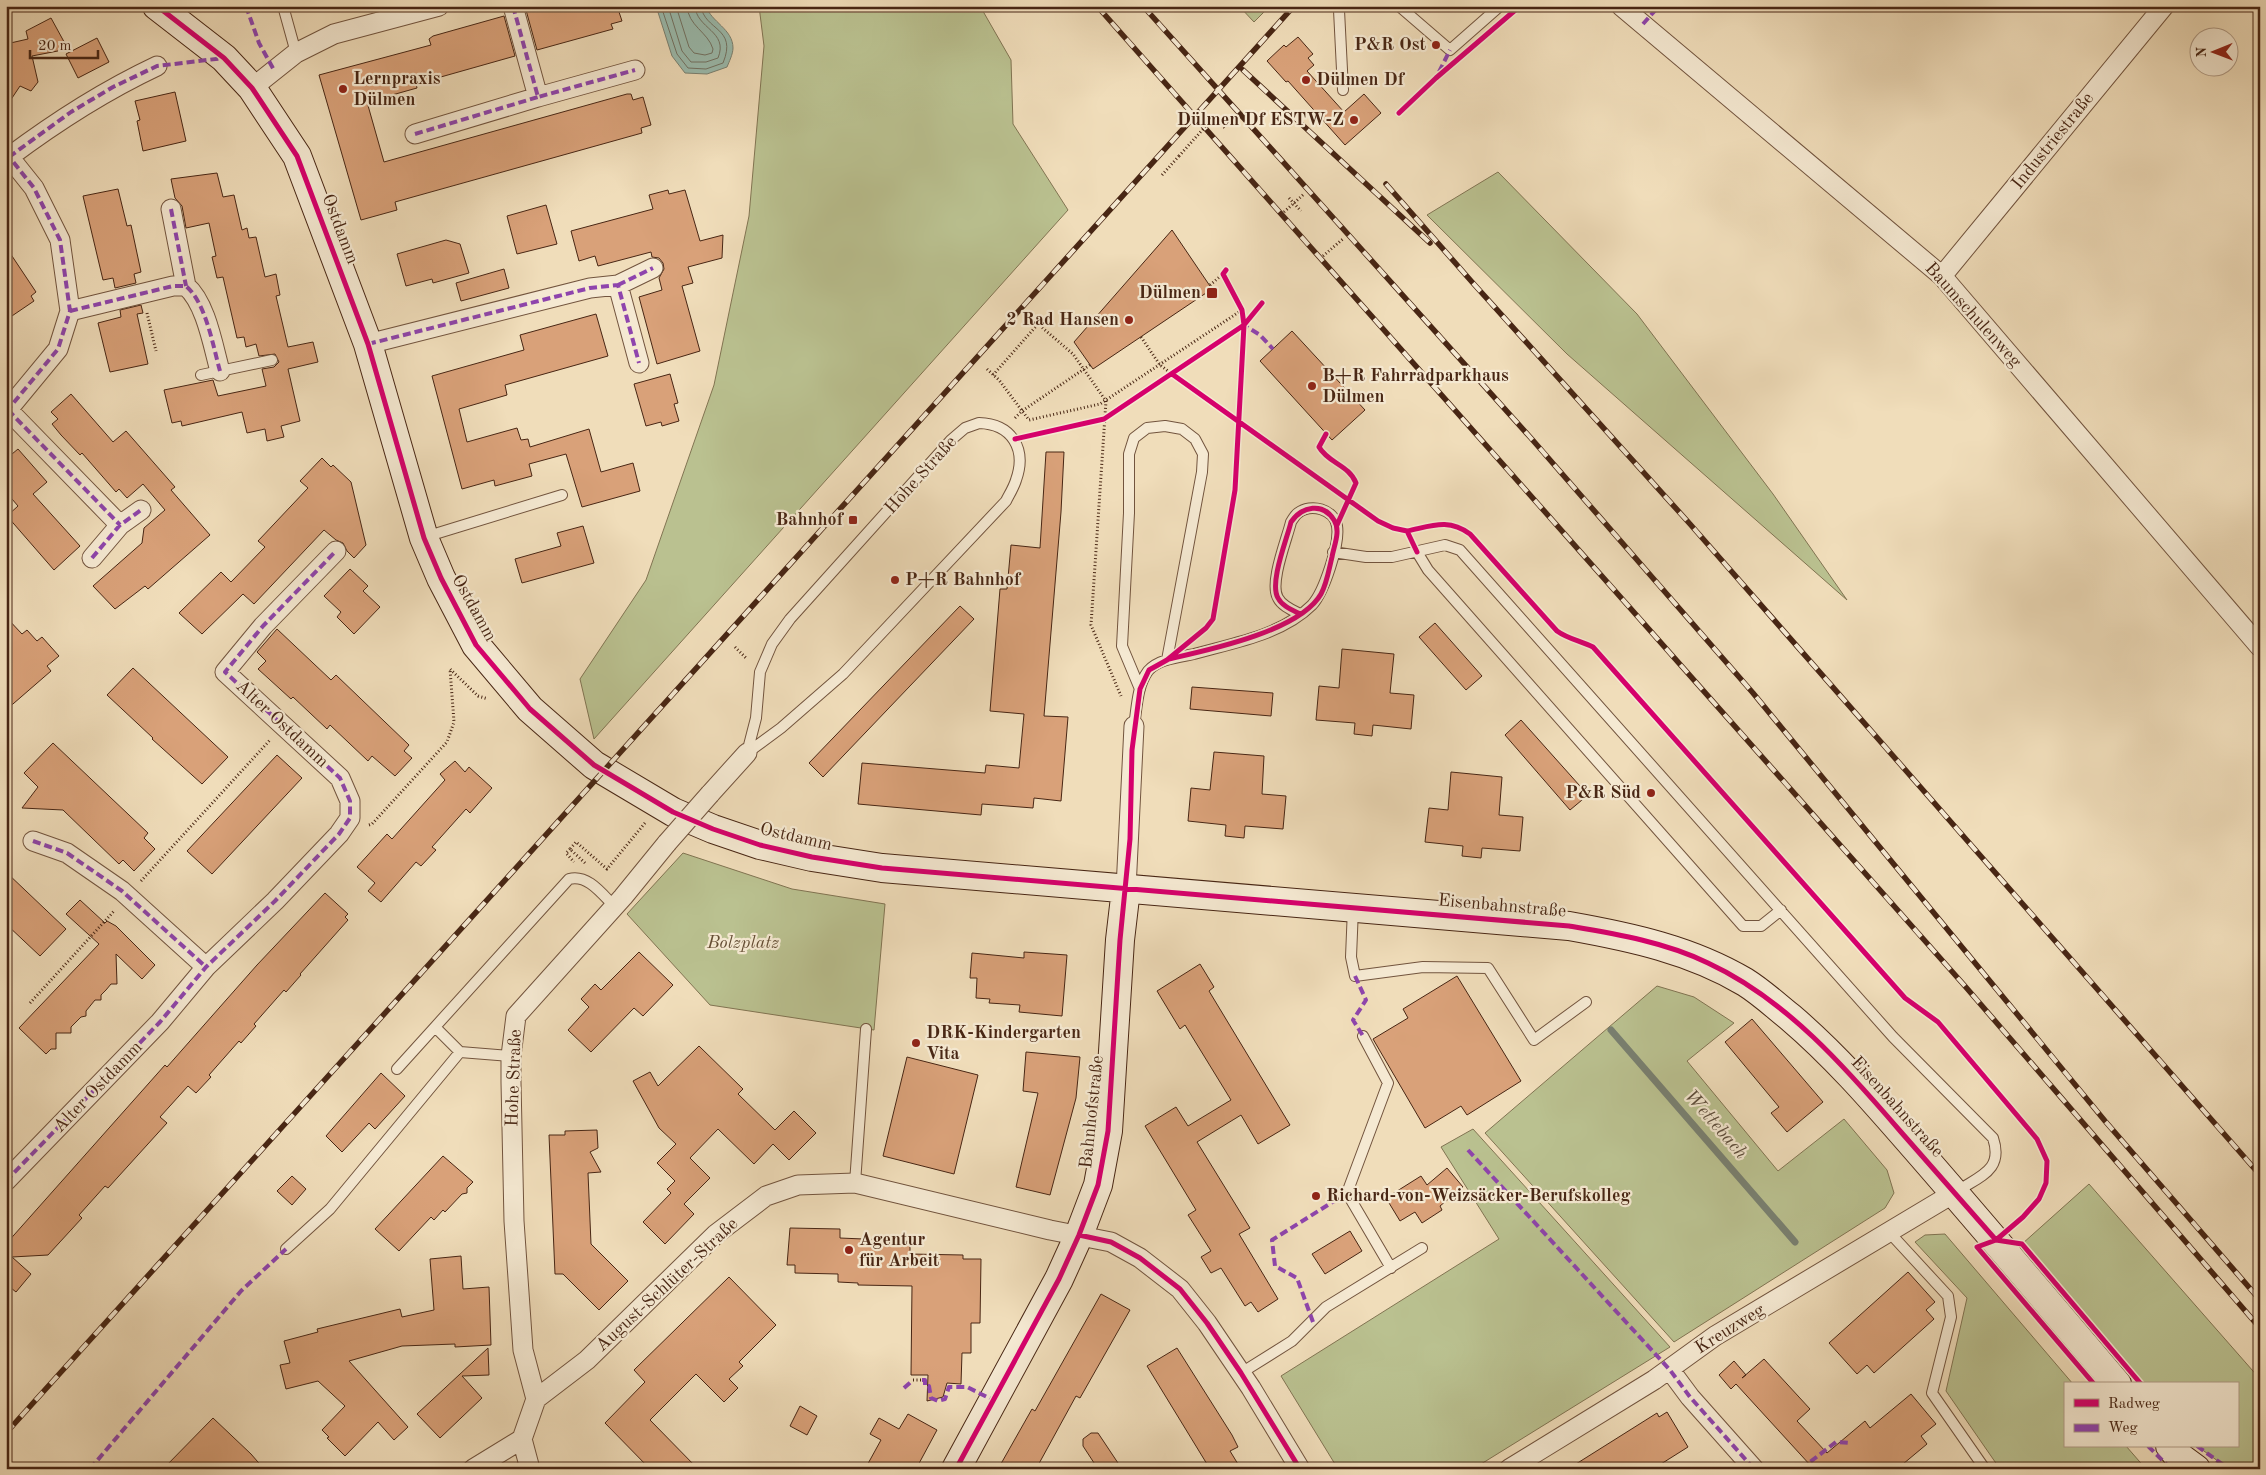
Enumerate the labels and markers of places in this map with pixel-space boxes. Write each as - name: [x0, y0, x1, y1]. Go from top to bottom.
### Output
- place label: P&R Ost: [1354, 36, 1426, 54]
- marker: P&R Ost: [1430, 39, 1442, 51]
- place label: Lernpraxis Dülmen: [353, 70, 441, 109]
- place label: Dülmen Df: [1316, 71, 1406, 89]
- marker: Dülmen Df: [1300, 74, 1312, 86]
- marker: Lernpraxis Dülmen: [337, 83, 349, 95]
- place label: Dülmen Df ESTW-Z: [1177, 111, 1344, 129]
- marker: Dülmen Df ESTW-Z: [1348, 114, 1360, 126]
- place label: Dülmen: [1139, 284, 1201, 302]
- marker: Dülmen: [1205, 286, 1219, 300]
- place label: 2 Rad Hansen: [1006, 311, 1119, 329]
- marker: 2 Rad Hansen: [1123, 314, 1135, 326]
- place label: B+R Fahrradparkhaus Dülmen: [1322, 367, 1509, 406]
- marker: B+R Fahrradparkhaus Dülmen: [1306, 380, 1318, 392]
- place label: Bahnhof: [776, 511, 845, 529]
- marker: Bahnhof: [847, 514, 859, 526]
- place label: P+R Bahnhof: [905, 571, 1022, 589]
- marker: P+R Bahnhof: [889, 574, 901, 586]
- place label: P&R Süd: [1565, 784, 1641, 802]
- marker: P&R Süd: [1645, 787, 1657, 799]
- place label: DRK-Kindergarten Vita: [926, 1024, 1081, 1063]
- marker: DRK-Kindergarten Vita: [910, 1037, 922, 1049]
- place label: Richard-von-Weizsäcker-Berufskolleg: [1326, 1187, 1630, 1205]
- marker: Richard-von-Weizsäcker-Berufskolleg: [1310, 1190, 1322, 1202]
- place label: Agentur für Arbeit: [859, 1231, 940, 1270]
- marker: Agentur für Arbeit: [843, 1244, 855, 1256]

